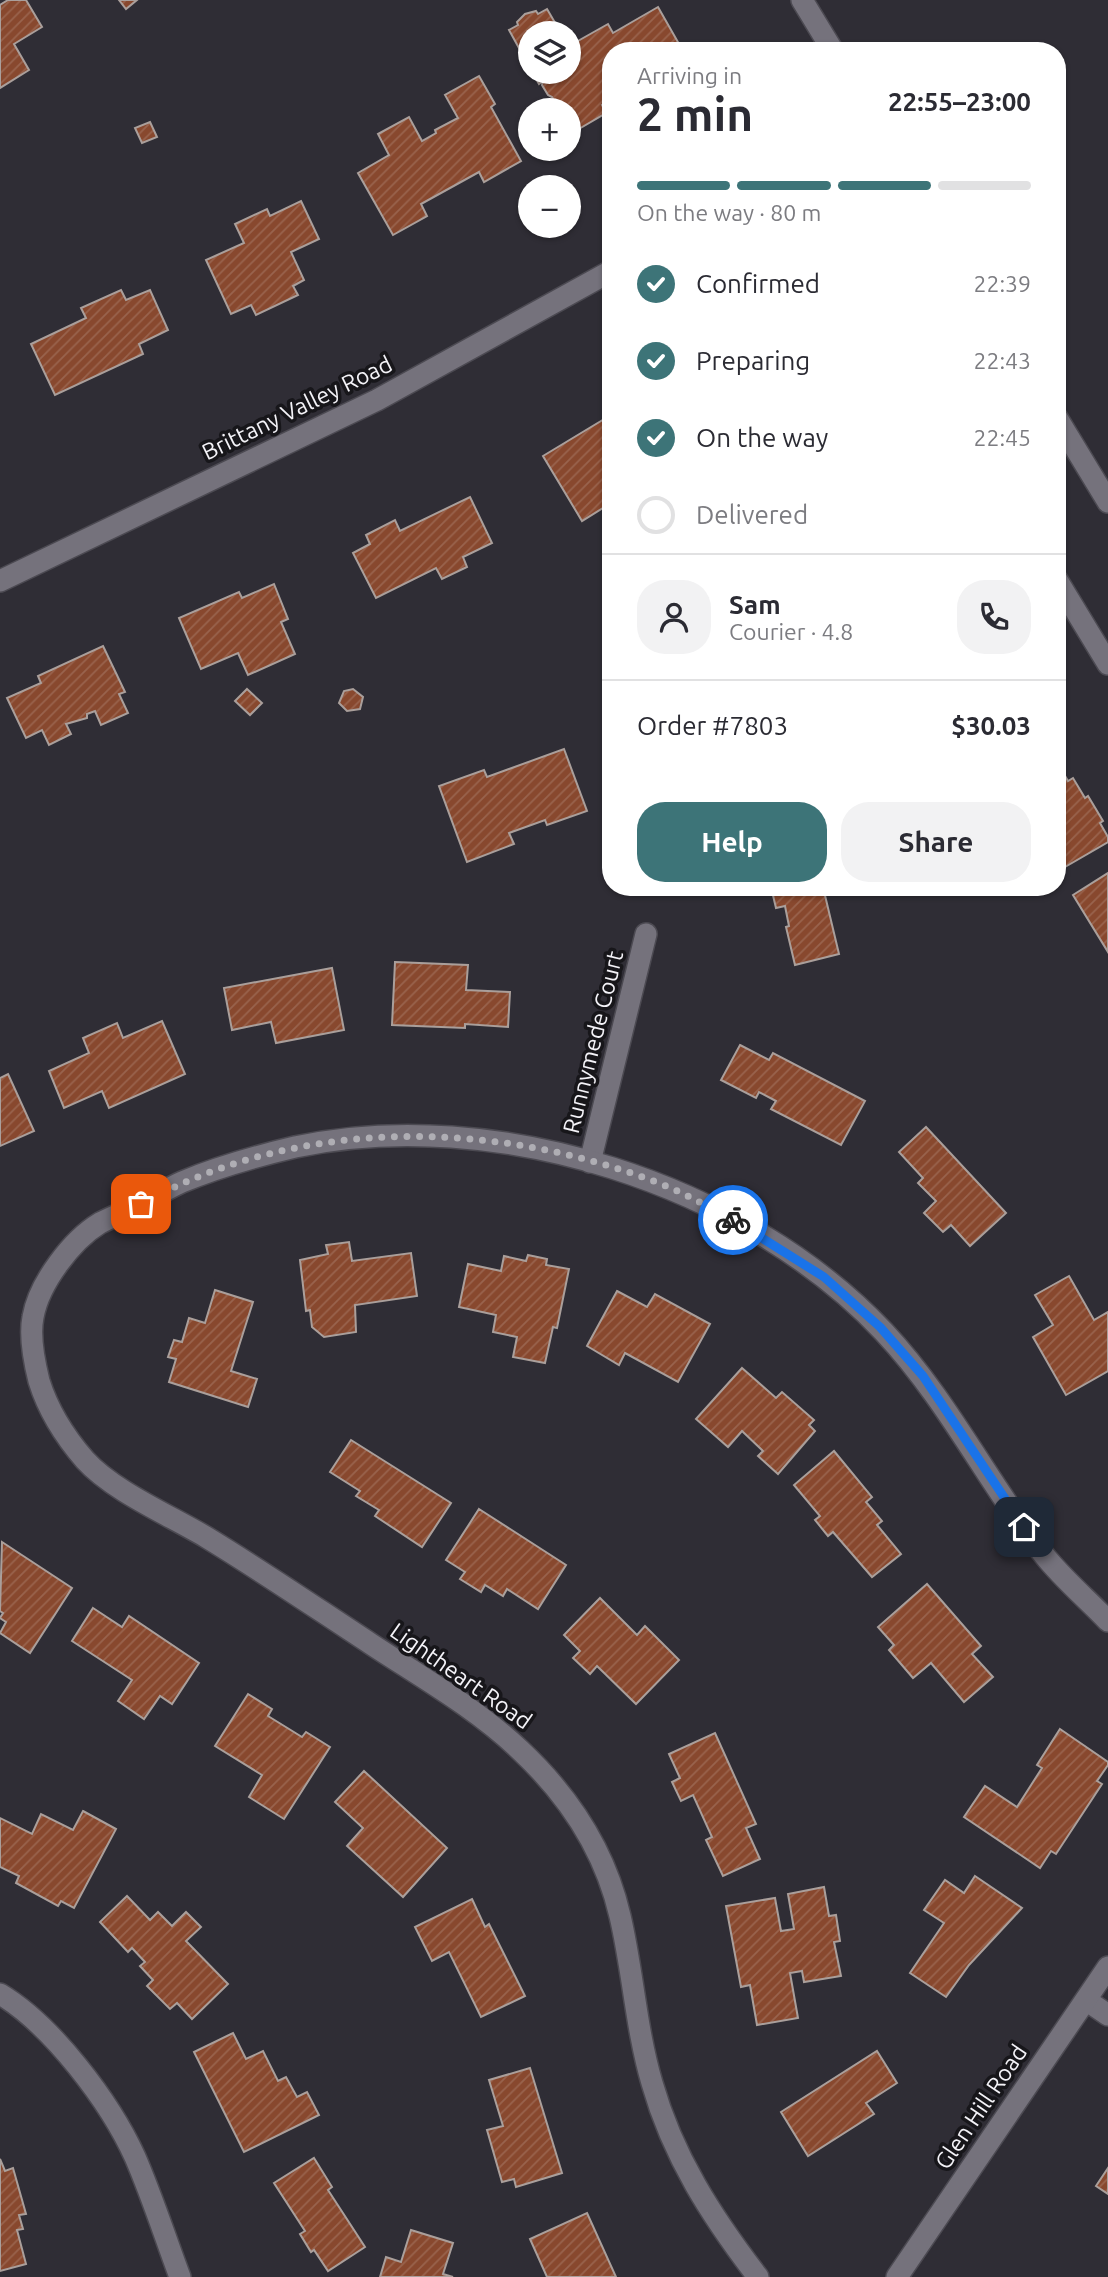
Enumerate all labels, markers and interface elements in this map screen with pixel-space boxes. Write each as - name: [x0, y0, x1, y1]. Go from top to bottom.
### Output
- map controls: [518, 21, 581, 238]
- button: layers: [518, 21, 581, 84]
- text: Arriving in: [637, 63, 742, 88]
- text: 22:55–23:00: [888, 87, 1031, 116]
- text: 2 min: [637, 88, 753, 140]
- button: +: [518, 98, 581, 161]
- button: −: [518, 175, 581, 238]
- text: On the way · 80 m: [637, 200, 821, 225]
- icon: check: [637, 265, 675, 303]
- text: Confirmed: [696, 269, 820, 298]
- text: 22:39: [973, 271, 1031, 296]
- icon: check: [637, 342, 675, 380]
- text: Preparing: [696, 346, 810, 375]
- text: 22:43: [973, 348, 1031, 373]
- street label: Brittany Valley Road: [198, 351, 396, 464]
- icon: check: [637, 419, 675, 457]
- text: On the way: [696, 423, 828, 452]
- text: 22:45: [973, 425, 1031, 450]
- text: Delivered: [696, 500, 808, 529]
- button: person: [637, 580, 711, 654]
- button: phone: [957, 580, 1031, 654]
- text: Sam: [729, 590, 781, 619]
- text: Courier · 4.8: [729, 619, 853, 644]
- text: Order #7803: [637, 711, 788, 740]
- text: $30.03: [951, 711, 1031, 740]
- button: Help: [637, 802, 827, 882]
- button: Share: [841, 802, 1031, 882]
- street label: Runnymede Court: [558, 948, 627, 1136]
- pin: [111, 1174, 171, 1234]
- icon: bag: [122, 1185, 160, 1223]
- courier: [698, 1185, 768, 1255]
- icon: bike: [714, 1201, 752, 1239]
- pin: [994, 1497, 1054, 1557]
- icon: home: [1005, 1508, 1043, 1546]
- street label: Lightheart Road: [386, 1618, 537, 1734]
- street label: Glen Hill Road: [930, 2040, 1031, 2174]

